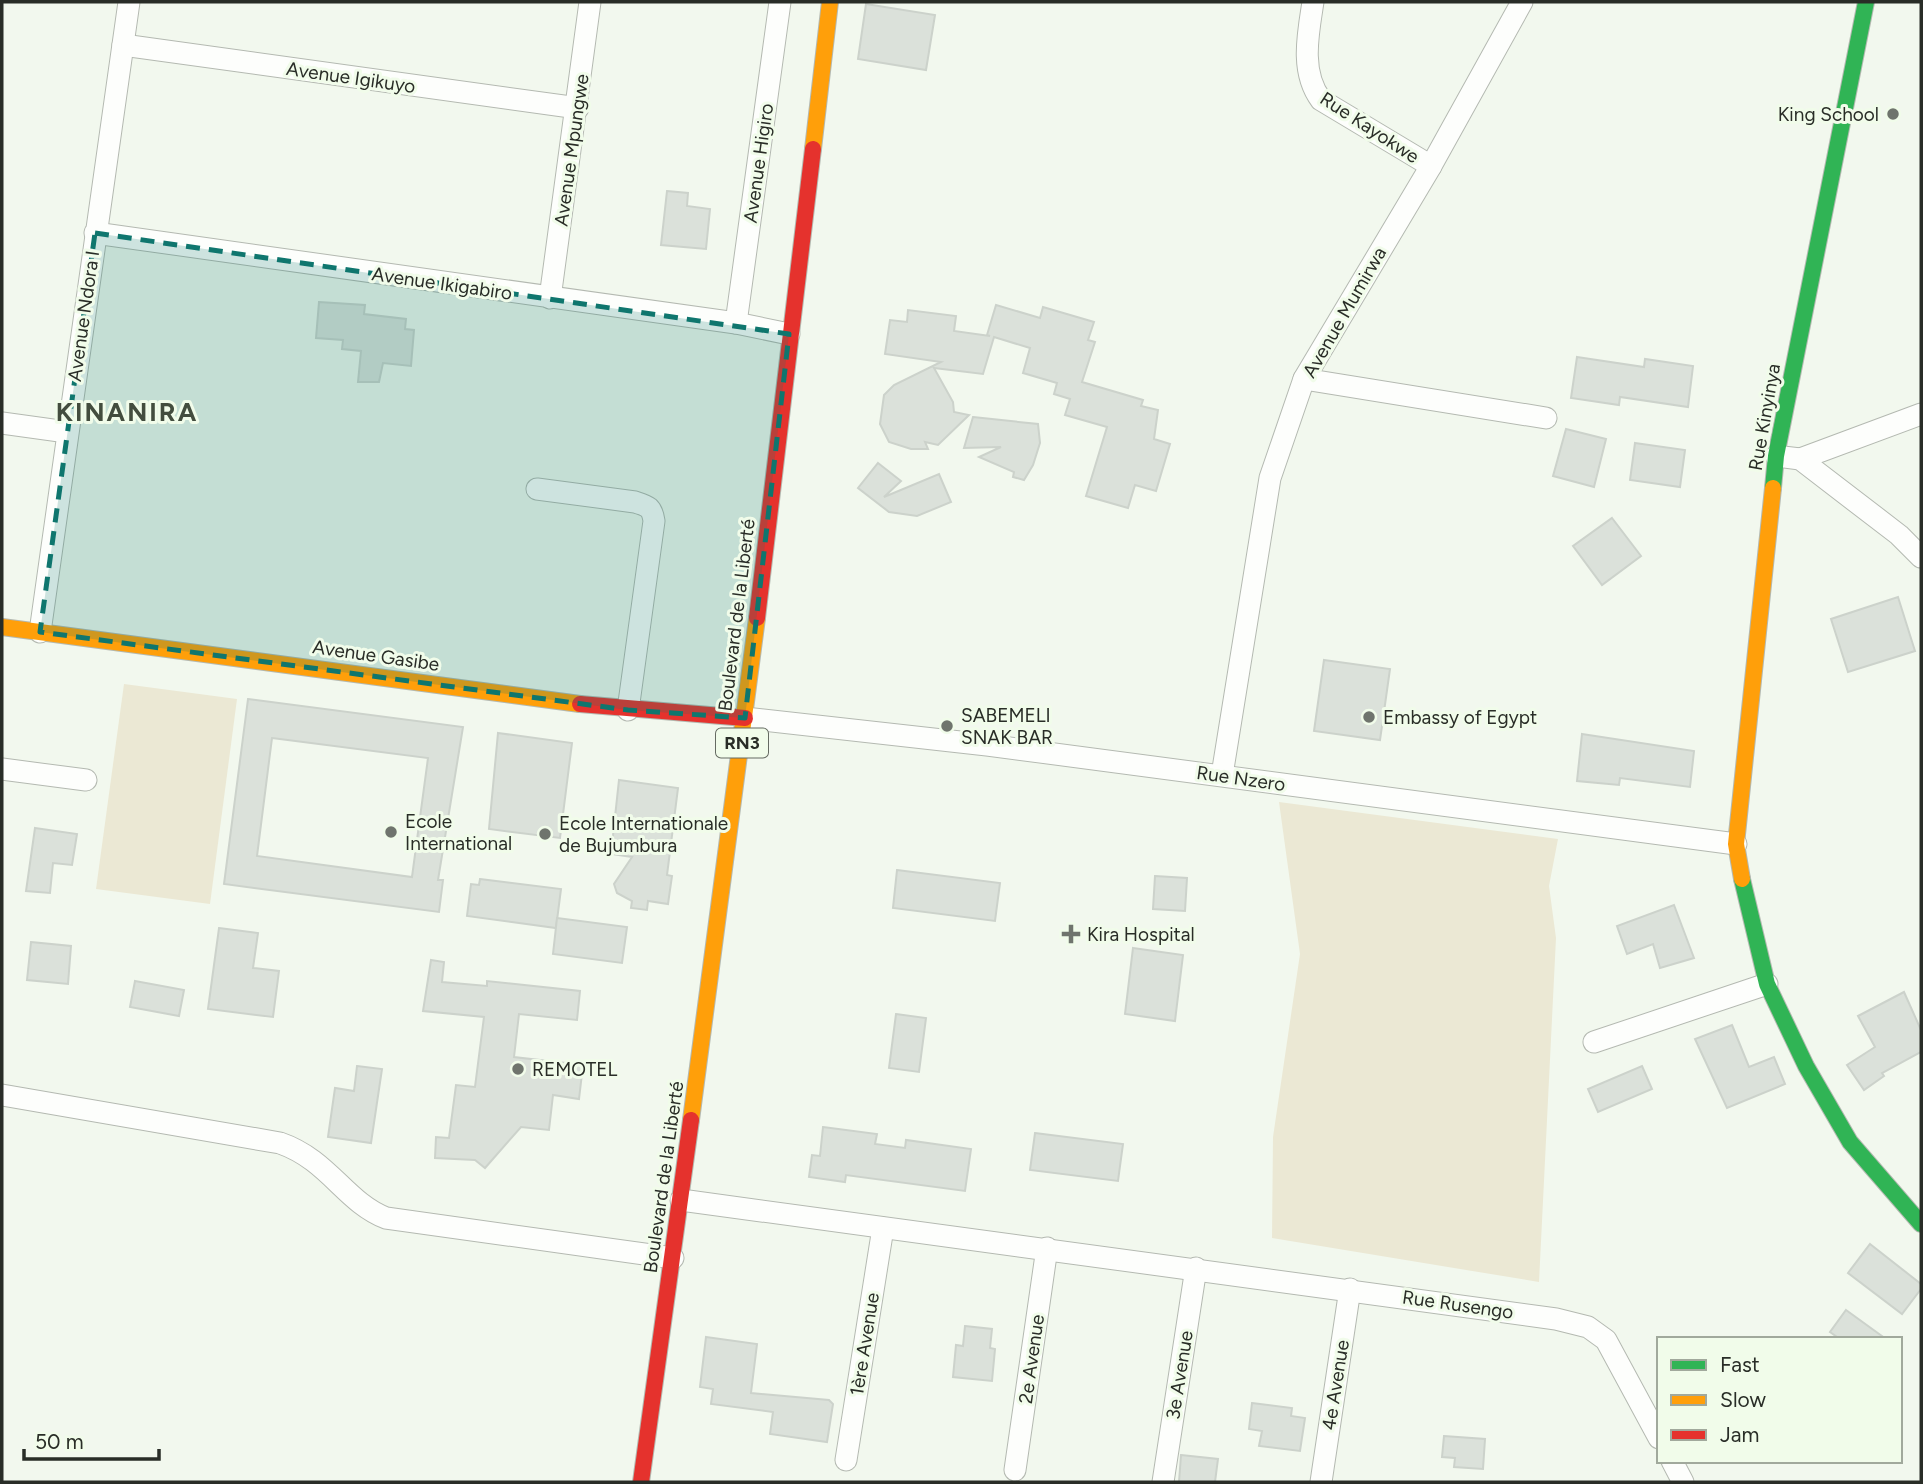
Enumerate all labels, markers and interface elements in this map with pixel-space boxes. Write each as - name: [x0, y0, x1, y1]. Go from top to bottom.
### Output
- street label: Avenue Igikuyo: [285, 57, 417, 98]
- street label: Avenue Mpungwe: [549, 72, 594, 228]
- street label: Rue Kayokwe: [1316, 87, 1424, 168]
- street label: Avenue Higiro: [739, 102, 778, 224]
- place label: King School: [1778, 103, 1879, 126]
- marker: King School: [1885, 106, 1901, 122]
- street label: Avenue Mumirwa: [1298, 243, 1391, 382]
- street label: Avenue Ndora I: [63, 249, 104, 383]
- street label: Avenue Ikigabiro: [370, 262, 514, 305]
- street label: Rue Kinyinya: [1744, 362, 1785, 472]
- district label: KINANIRA: [56, 396, 198, 428]
- street label: Boulevard de la Liberté: [713, 518, 760, 713]
- street label: Avenue Gasibe: [311, 635, 441, 676]
- place label: SABEMELI SNAK BAR: [961, 704, 1053, 749]
- place label: Embassy of Egypt: [1383, 706, 1537, 729]
- marker: Embassy of Egypt: [1361, 709, 1377, 725]
- marker: SABEMELI SNAK BAR: [939, 718, 955, 734]
- road number: RN3: [716, 728, 768, 758]
- street label: Rue Nzero: [1195, 761, 1287, 796]
- place label: Ecole International: [405, 810, 512, 855]
- place label: Ecole Internationale de Bujumbura: [559, 812, 728, 857]
- marker: Ecole International: [383, 824, 399, 840]
- marker: Ecole Internationale de Bujumbura: [537, 826, 553, 842]
- place label: Kira Hospital: [1087, 923, 1195, 946]
- marker: Kira Hospital: [1061, 924, 1081, 944]
- place label: REMOTEL: [532, 1058, 618, 1081]
- marker: REMOTEL: [510, 1061, 526, 1077]
- street label: Boulevard de la Liberté: [639, 1080, 688, 1275]
- street label: Rue Rusengo: [1401, 1285, 1515, 1324]
- street label: 1ère Avenue: [845, 1291, 884, 1397]
- street label: 2e Avenue: [1014, 1313, 1049, 1405]
- street label: 3e Avenue: [1161, 1329, 1198, 1421]
- legend: [1657, 1337, 1902, 1463]
- street label: 4e Avenue: [1317, 1338, 1354, 1432]
- text: Fast: [1720, 1352, 1760, 1377]
- text: Slow: [1720, 1387, 1766, 1412]
- scale bar: [24, 1418, 159, 1462]
- text: Jam: [1720, 1422, 1759, 1447]
- text: 50 m: [35, 1429, 84, 1454]

